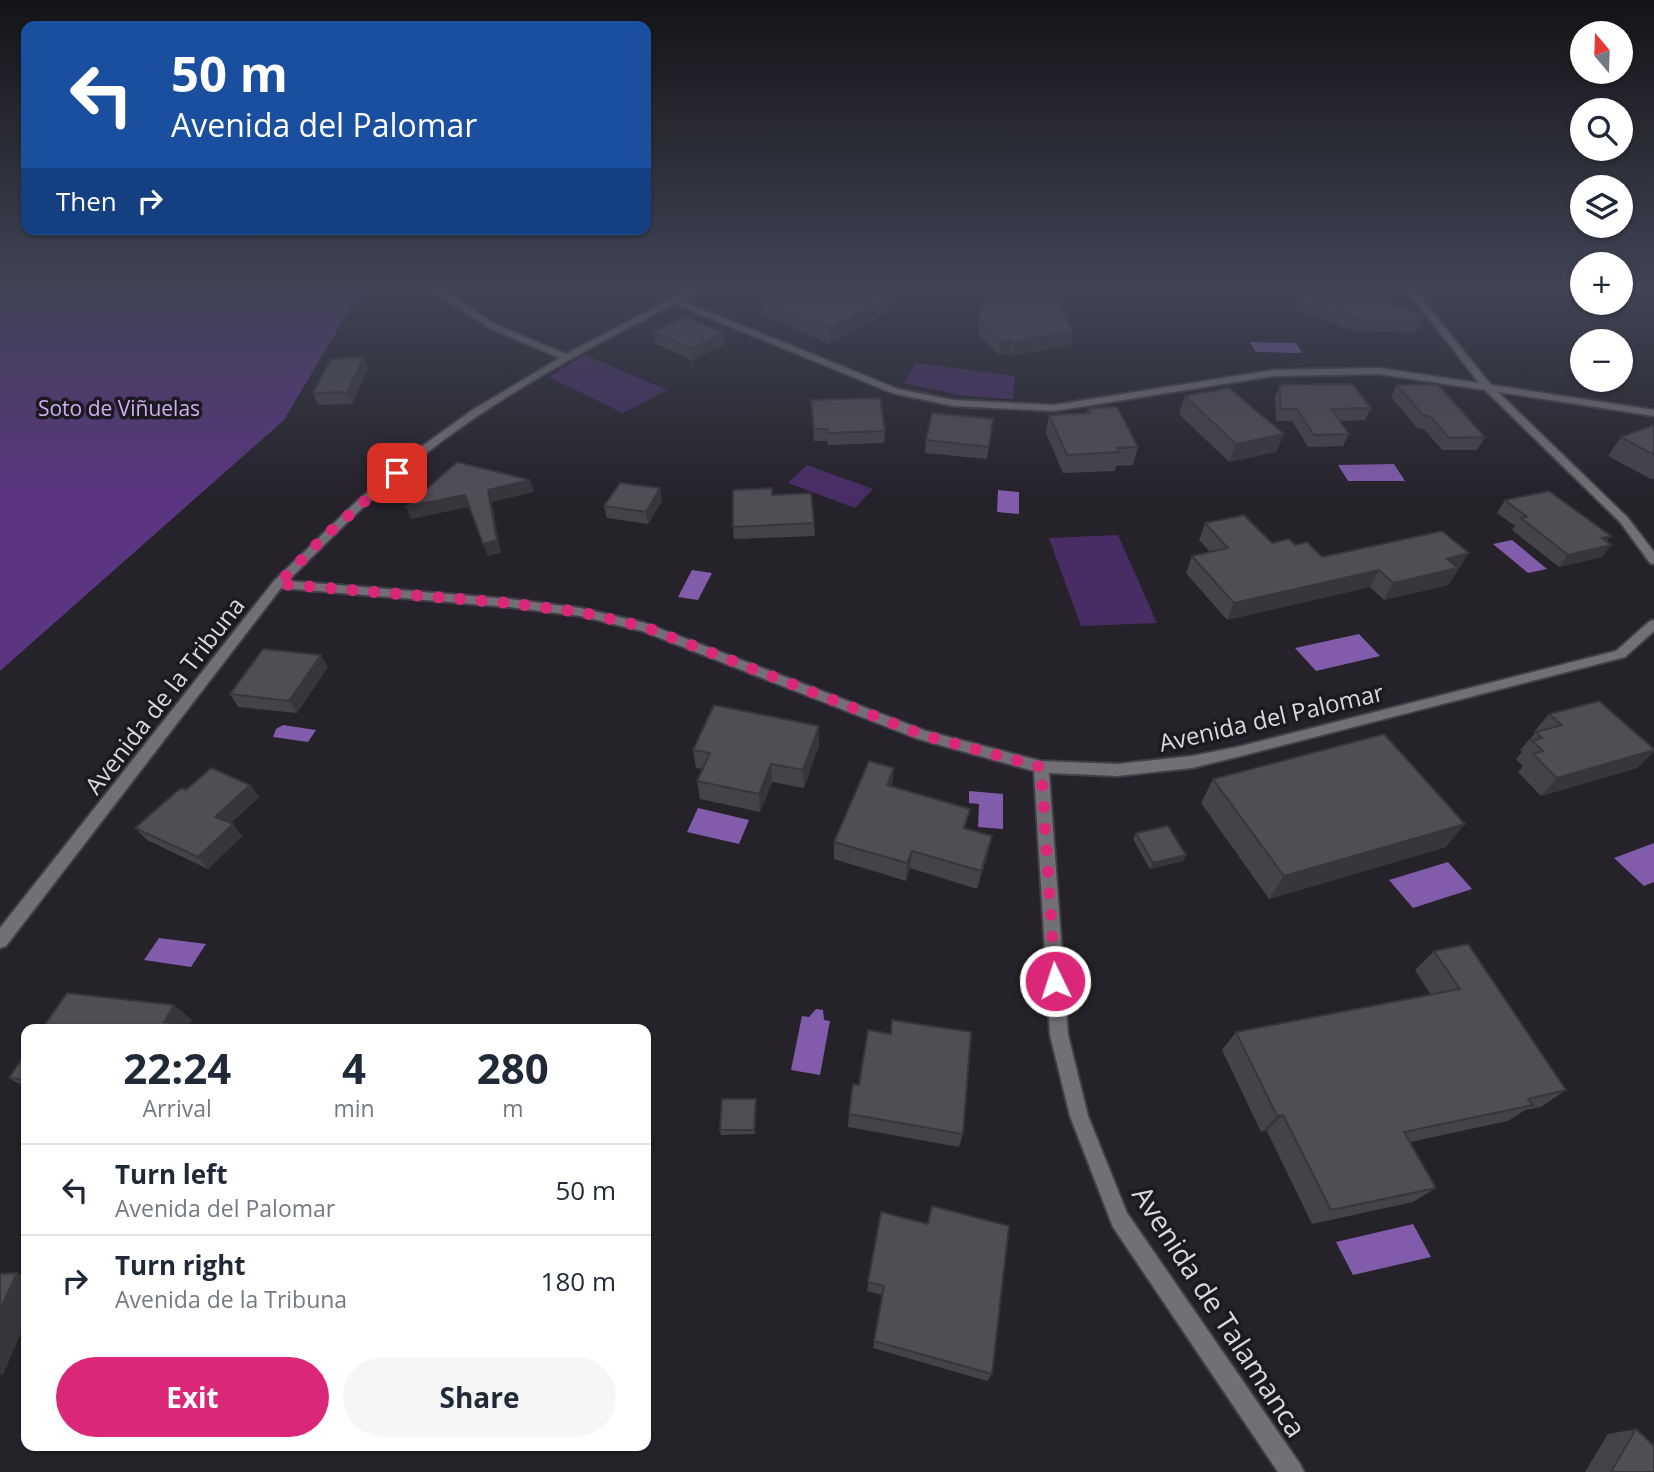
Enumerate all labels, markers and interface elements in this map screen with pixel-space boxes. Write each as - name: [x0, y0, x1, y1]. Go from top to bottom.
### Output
- north arrow: [1570, 21, 1633, 84]
- map controls: [1570, 21, 1633, 392]
- text: 50 m: [171, 40, 288, 106]
- icon: left: [56, 49, 147, 140]
- button: search: [1570, 98, 1633, 161]
- text: Avenida del Palomar: [171, 103, 477, 146]
- button: layers: [1570, 175, 1633, 238]
- icon: right: [131, 182, 169, 220]
- text: Then: [56, 183, 117, 219]
- button: +: [1570, 252, 1633, 315]
- button: −: [1570, 329, 1633, 392]
- park label: Soto de Viñuelas: [38, 394, 200, 422]
- pin: [367, 443, 427, 503]
- icon: arrive: [378, 454, 416, 492]
- street label: Avenida de la Tribuna: [76, 589, 252, 801]
- street label: Avenida del Palomar: [1155, 675, 1387, 759]
- position arrow: [1018, 944, 1092, 1018]
- text: 22:24: [123, 1039, 231, 1096]
- text: 4: [342, 1039, 366, 1096]
- text: 280: [477, 1039, 549, 1096]
- text: Arrival: [143, 1092, 212, 1124]
- text: min: [333, 1092, 375, 1124]
- text: m: [502, 1092, 523, 1124]
- text: Turn left: [115, 1156, 227, 1192]
- icon: left: [56, 1171, 94, 1209]
- text: 50 m: [555, 1172, 616, 1208]
- street label: Avenida de Talamanca: [1124, 1178, 1316, 1444]
- text: Avenida del Palomar: [115, 1192, 335, 1224]
- text: Turn right: [115, 1247, 246, 1283]
- icon: right: [56, 1262, 94, 1300]
- text: 180 m: [541, 1263, 616, 1299]
- text: Avenida de la Tribuna: [115, 1283, 347, 1315]
- button: Exit: [56, 1357, 329, 1437]
- button: Share: [343, 1357, 616, 1437]

